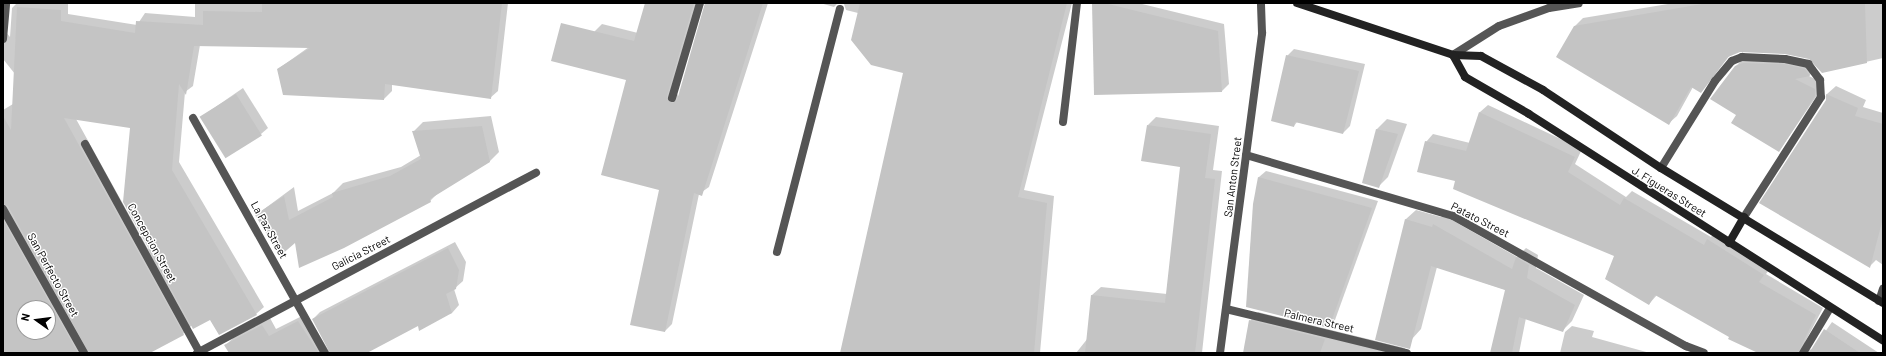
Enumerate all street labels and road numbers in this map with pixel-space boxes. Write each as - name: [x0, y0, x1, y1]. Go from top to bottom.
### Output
- street label: San Anton Street: [1222, 136, 1244, 218]
- street label: J. Figueras Street: [1629, 164, 1709, 220]
- street label: La Paz Street: [248, 199, 290, 261]
- street label: Patato Street: [1449, 200, 1511, 240]
- street label: Concepcion Street: [125, 201, 179, 285]
- street label: San Perfecto Street: [25, 231, 81, 319]
- street label: Galicia Street: [329, 233, 393, 273]
- street label: Palmera Street: [1283, 307, 1355, 335]

